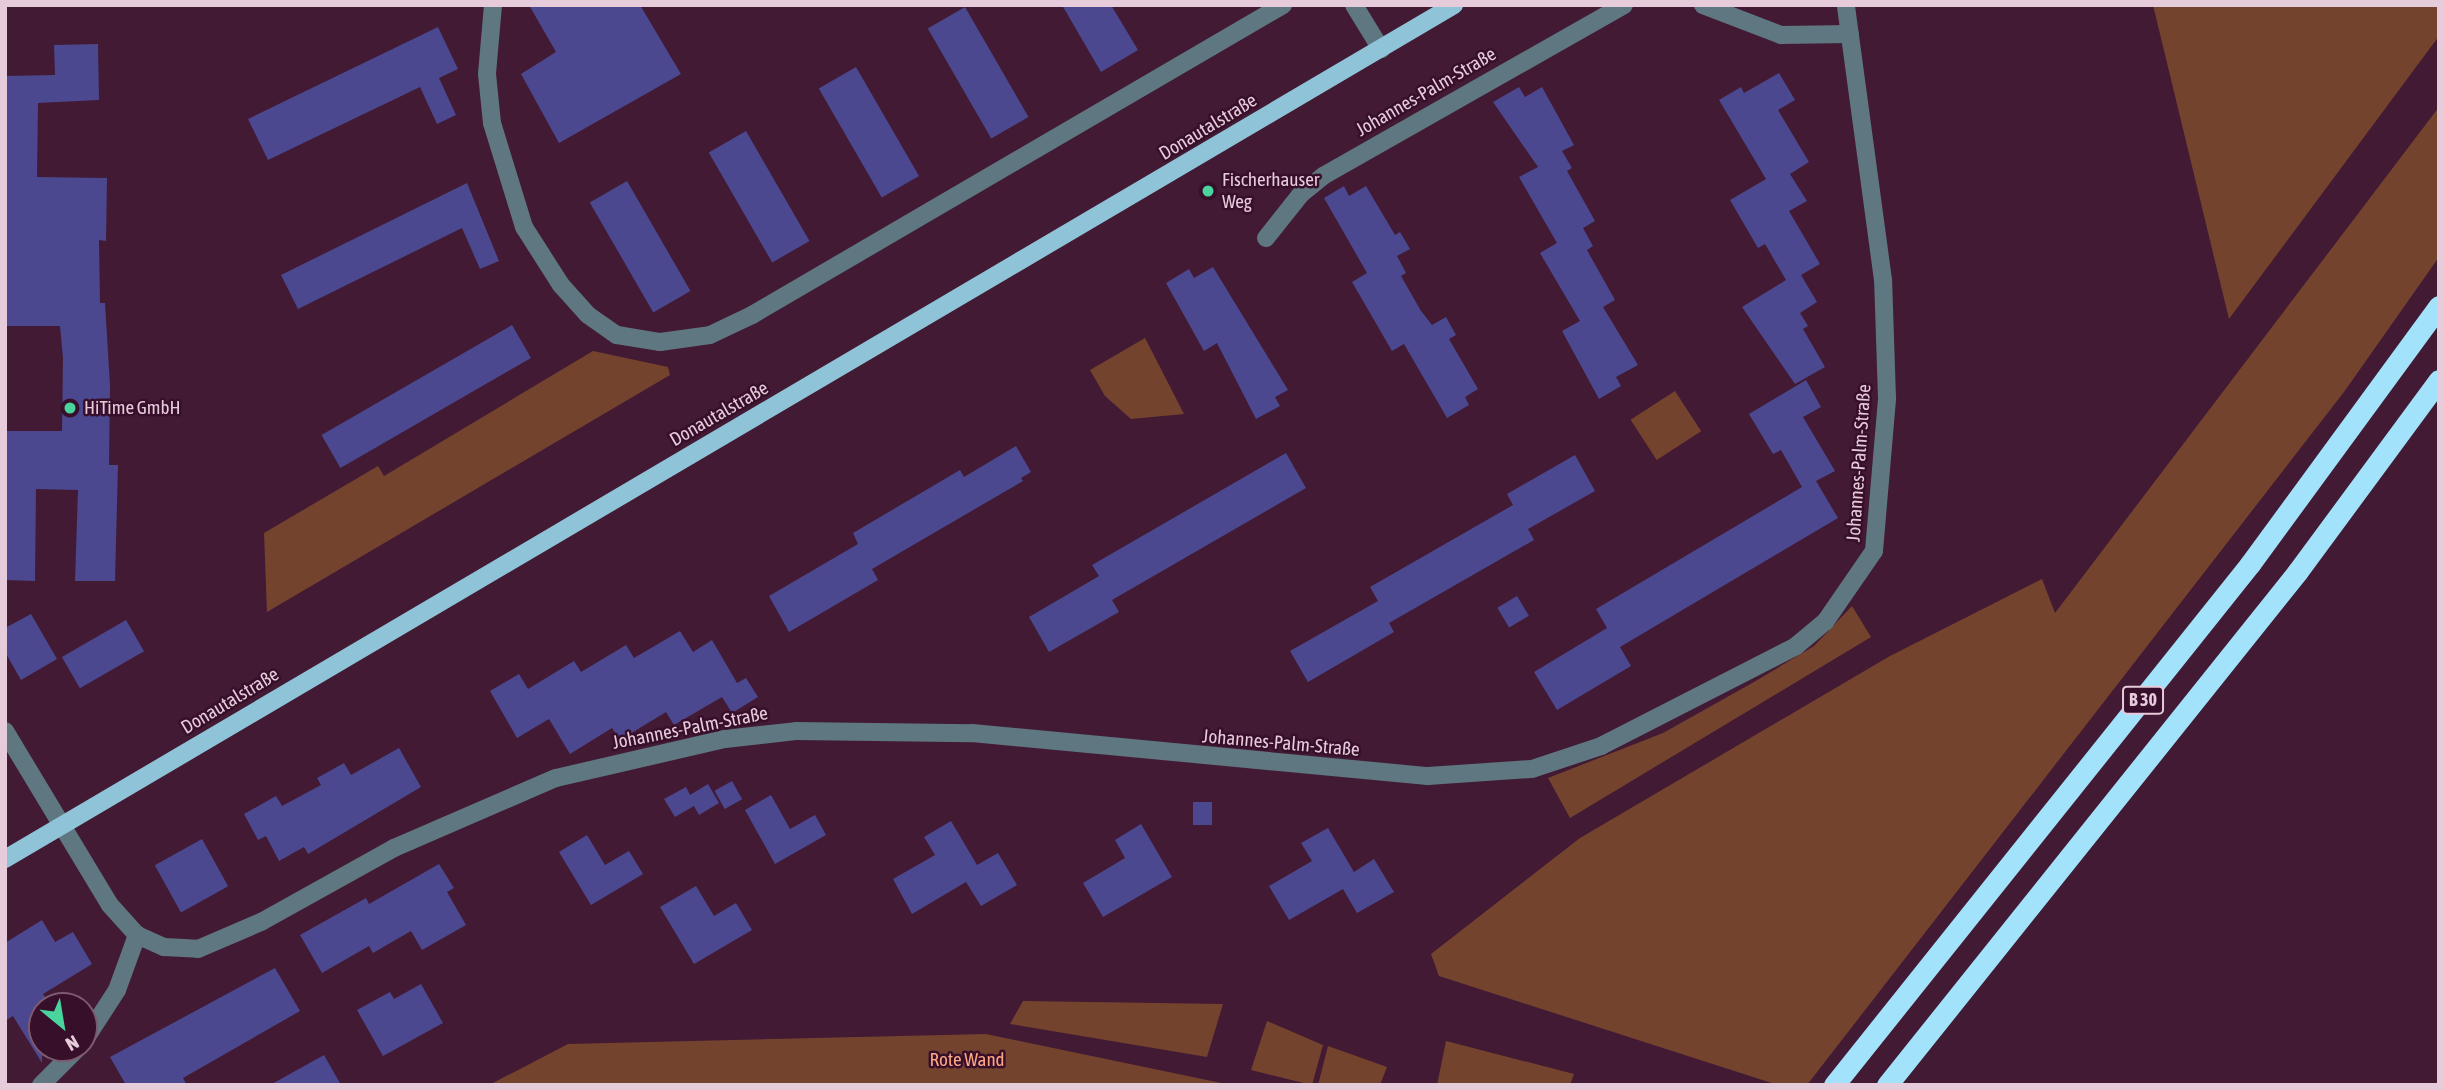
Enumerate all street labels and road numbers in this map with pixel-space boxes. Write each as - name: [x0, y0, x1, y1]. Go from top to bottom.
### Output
- street label: Johannes-Palm-Straße: [1352, 43, 1500, 141]
- street label: Donautalstraße: [1155, 89, 1261, 165]
- street label: Donautalstraße: [666, 377, 772, 451]
- street label: Johannes-Palm-Straße: [1842, 383, 1876, 543]
- street label: Donautalstraße: [177, 663, 283, 739]
- road number: B 30: [2122, 686, 2164, 714]
- street label: Johannes-Palm-Straße: [610, 702, 770, 754]
- street label: Johannes-Palm-Straße: [1201, 725, 1361, 761]

